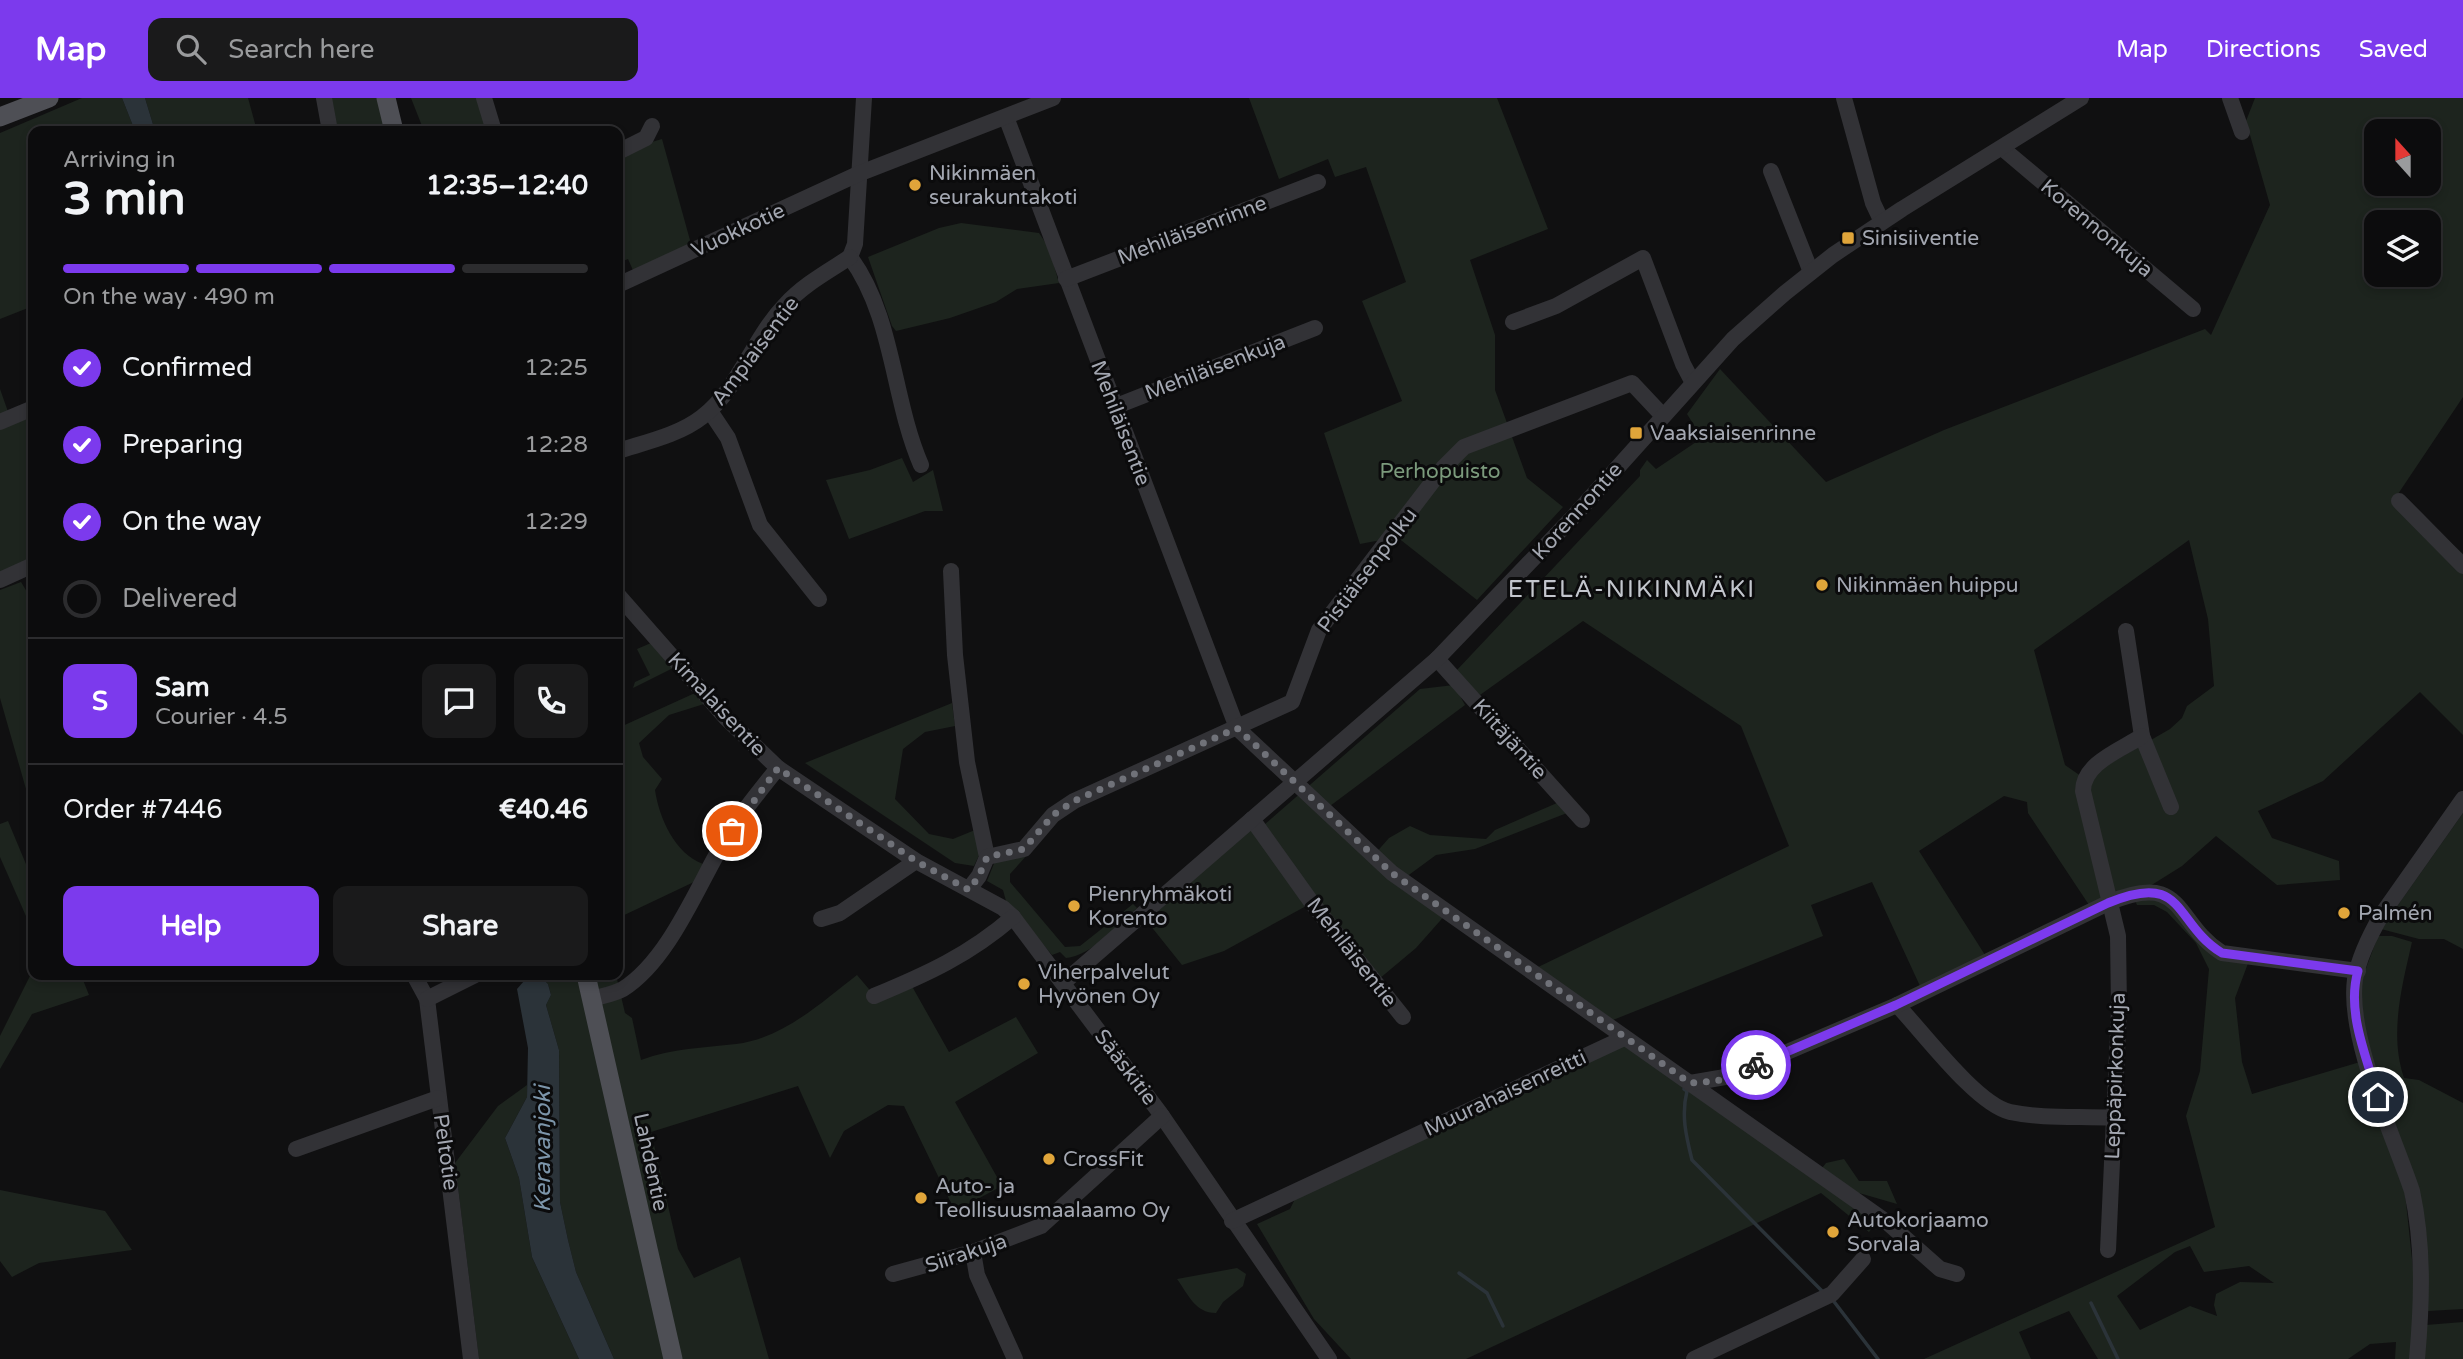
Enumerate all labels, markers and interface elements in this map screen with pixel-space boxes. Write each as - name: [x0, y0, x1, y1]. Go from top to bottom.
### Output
- search box: [148, 18, 638, 81]
- text: Map: [35, 30, 106, 69]
- icon: search: [172, 30, 210, 68]
- text: Search here: [228, 34, 374, 65]
- text: Map: [2116, 35, 2168, 64]
- text: Directions: [2206, 35, 2321, 64]
- text: Saved: [2359, 35, 2428, 64]
- north arrow: [2364, 119, 2441, 196]
- map controls: [2364, 119, 2441, 287]
- text: Arriving in: [63, 146, 176, 174]
- place label: Nikinmäen seurakuntakoti: [929, 161, 1077, 210]
- text: 12:35–12:40: [426, 170, 588, 201]
- text: 3 min: [63, 172, 186, 227]
- street label: Korennonkuja: [2035, 174, 2158, 283]
- marker: Nikinmäen seurakuntakoti: [907, 177, 923, 193]
- street label: Mehiläisenrinne: [1114, 191, 1270, 270]
- street label: Vuokkotie: [688, 198, 789, 263]
- button: layers: [2364, 210, 2441, 287]
- place label: Sinisiiventie: [1862, 226, 1979, 251]
- marker: Sinisiiventie: [1840, 230, 1856, 246]
- text: On the way · 490 m: [63, 283, 275, 311]
- street label: Ampiaisentie: [706, 292, 805, 411]
- street label: Mehiläisenkuja: [1141, 329, 1289, 406]
- icon: check: [63, 349, 101, 387]
- text: Confirmed: [122, 352, 252, 383]
- text: 12:25: [524, 354, 588, 382]
- street label: Mehiläisentie: [1085, 357, 1156, 489]
- place label: Vaaksiaisenrinne: [1650, 421, 1816, 446]
- marker: Vaaksiaisenrinne: [1628, 425, 1644, 441]
- icon: check: [63, 426, 101, 464]
- text: Preparing: [122, 429, 243, 460]
- text: 12:28: [524, 431, 588, 459]
- street label: Korennontie: [1527, 457, 1628, 565]
- park label: Perhopuisto: [1379, 459, 1501, 484]
- icon: check: [63, 503, 101, 541]
- street label: Pistiäisenpolku: [1312, 503, 1422, 638]
- text: On the way: [122, 506, 262, 537]
- text: 12:29: [524, 508, 588, 536]
- place label: Nikinmäen huippu: [1836, 573, 2019, 598]
- district label: ETELÄ-NIKINMÄKI: [1508, 575, 1756, 604]
- marker: Nikinmäen huippu: [1814, 577, 1830, 593]
- text: Delivered: [122, 583, 238, 614]
- street label: Kimalaisentie: [662, 647, 771, 761]
- button: chat: [422, 664, 496, 738]
- button: phone: [514, 664, 588, 738]
- text: Sam: [155, 672, 210, 703]
- text: S: [92, 686, 108, 717]
- street label: Kiitäjäntie: [1467, 694, 1552, 785]
- text: Courier · 4.5: [155, 703, 288, 731]
- text: Order #7446: [63, 794, 223, 825]
- text: €40.46: [499, 794, 588, 825]
- pin: [702, 801, 762, 861]
- icon: bag: [713, 812, 751, 850]
- place label: Pienryhmäkoti Korento: [1088, 882, 1232, 931]
- button: Help: [63, 886, 319, 966]
- button: Share: [333, 886, 588, 966]
- street label: Mehiläisentie: [1301, 893, 1402, 1012]
- marker: Pienryhmäkoti Korento: [1066, 898, 1082, 914]
- place label: Palmén: [2358, 901, 2433, 926]
- marker: Palmén: [2336, 905, 2352, 921]
- place label: Viherpalvelut Hyvönen Oy: [1038, 960, 1170, 1009]
- marker: Viherpalvelut Hyvönen Oy: [1016, 976, 1032, 992]
- street label: Leppäpirkonkuja: [2100, 992, 2131, 1160]
- street label: Sääskitie: [1089, 1024, 1162, 1110]
- courier: [1721, 1030, 1791, 1100]
- street label: Muurahaisenreitti: [1420, 1045, 1590, 1142]
- icon: bike: [1737, 1046, 1775, 1084]
- pin: [2348, 1067, 2408, 1127]
- icon: home: [2359, 1078, 2397, 1116]
- water label: Keravanjoki: [529, 1082, 557, 1213]
- street label: Lahdentie: [628, 1111, 673, 1213]
- street label: Peltotie: [428, 1112, 463, 1192]
- place label: CrossFit: [1063, 1147, 1144, 1172]
- marker: CrossFit: [1041, 1151, 1057, 1167]
- place label: Auto- ja Teollisuusmaalaamo Oy: [935, 1174, 1170, 1223]
- marker: Auto- ja Teollisuusmaalaamo Oy: [913, 1190, 929, 1206]
- place label: Autokorjaamo Sorvala: [1847, 1208, 1989, 1257]
- marker: Autokorjaamo Sorvala: [1825, 1224, 1841, 1240]
- street label: Siirakuja: [922, 1229, 1010, 1278]

